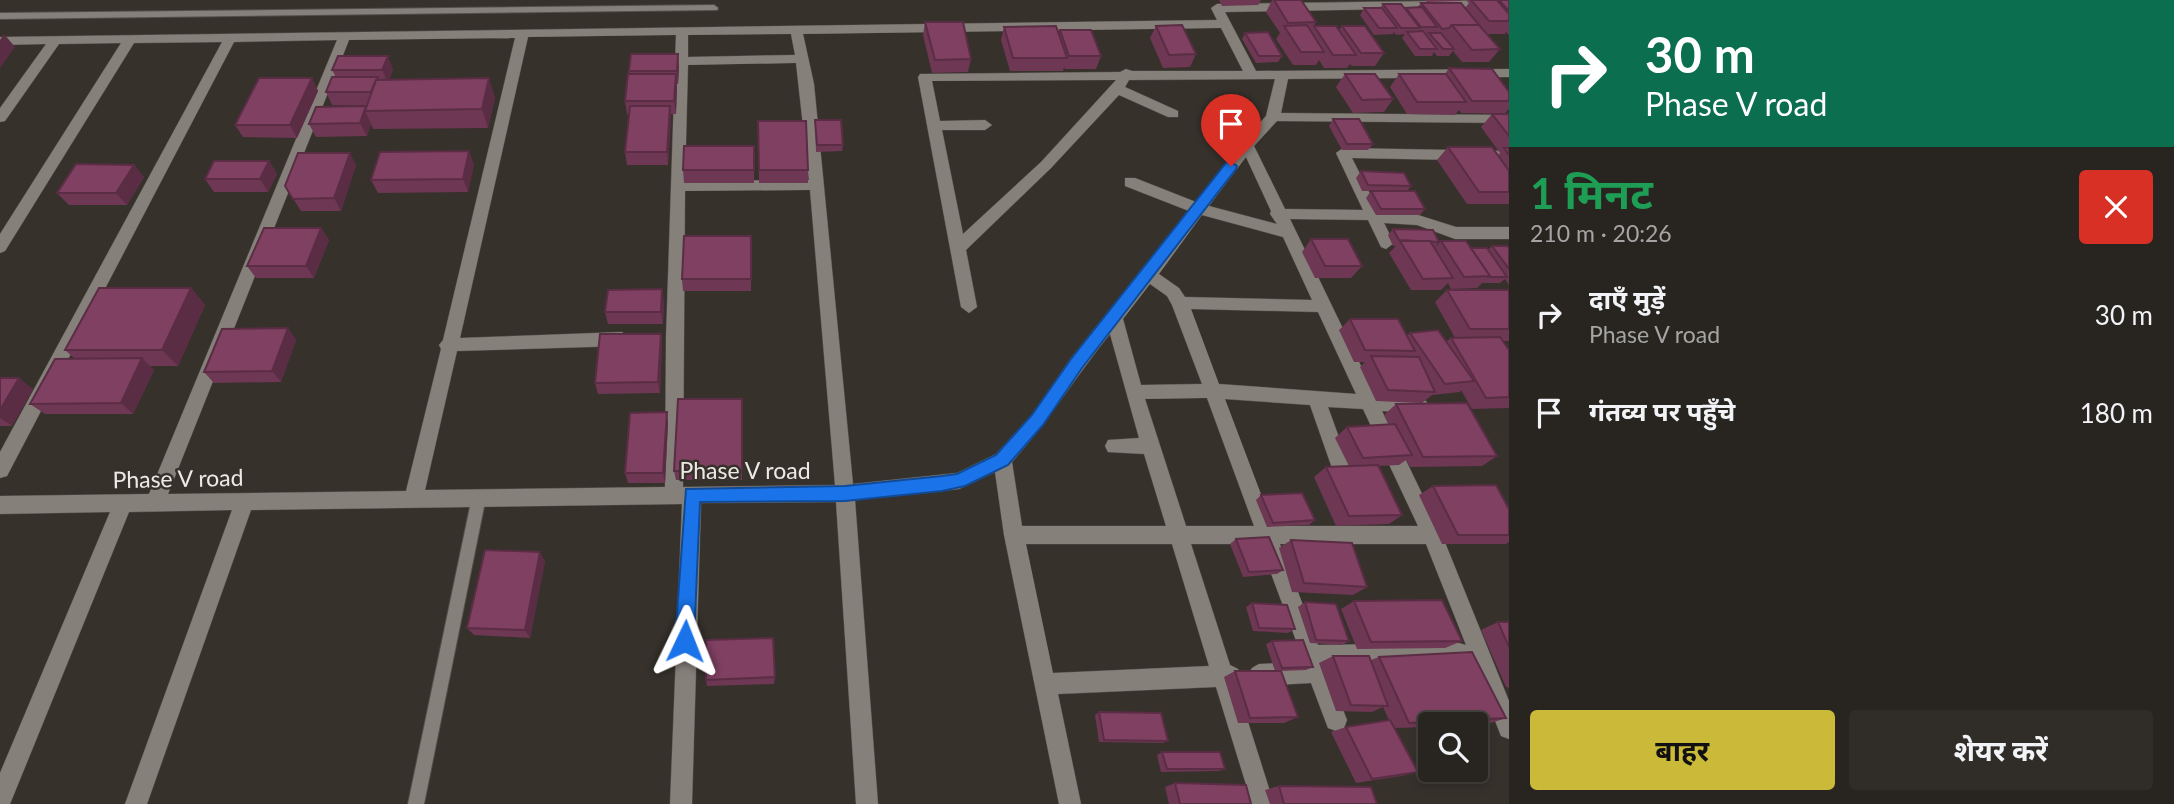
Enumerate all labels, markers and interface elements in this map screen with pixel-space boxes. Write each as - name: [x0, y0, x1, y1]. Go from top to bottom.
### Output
- text: 30 m: [1645, 25, 1755, 83]
- icon: right: [1530, 28, 1621, 119]
- text: Phase V road: [1645, 84, 1827, 123]
- pin: [1201, 94, 1261, 166]
- icon: arrive: [1212, 105, 1250, 143]
- text: 1 मिनट: [1530, 168, 1653, 218]
- button: close: [2079, 170, 2153, 244]
- text: 210 m · 20:26: [1530, 219, 1672, 247]
- text: दाएँ मुड़ें: [1589, 283, 1665, 315]
- icon: right: [1530, 296, 1568, 334]
- text: 30 m: [2095, 299, 2153, 331]
- text: Phase V road: [1589, 320, 1720, 348]
- icon: arrive: [1530, 394, 1568, 432]
- text: गंतव्य पर पहुँचे: [1589, 395, 1735, 427]
- text: 180 m: [2080, 397, 2153, 429]
- street label: Phase V road: [679, 456, 811, 484]
- street label: Phase V road: [112, 463, 244, 493]
- position arrow: [648, 604, 722, 678]
- button: बाहर: [1530, 710, 1835, 790]
- button: शेयर करें: [1849, 710, 2153, 790]
- map controls: [1418, 712, 1488, 782]
- button: search: [1418, 712, 1488, 782]

